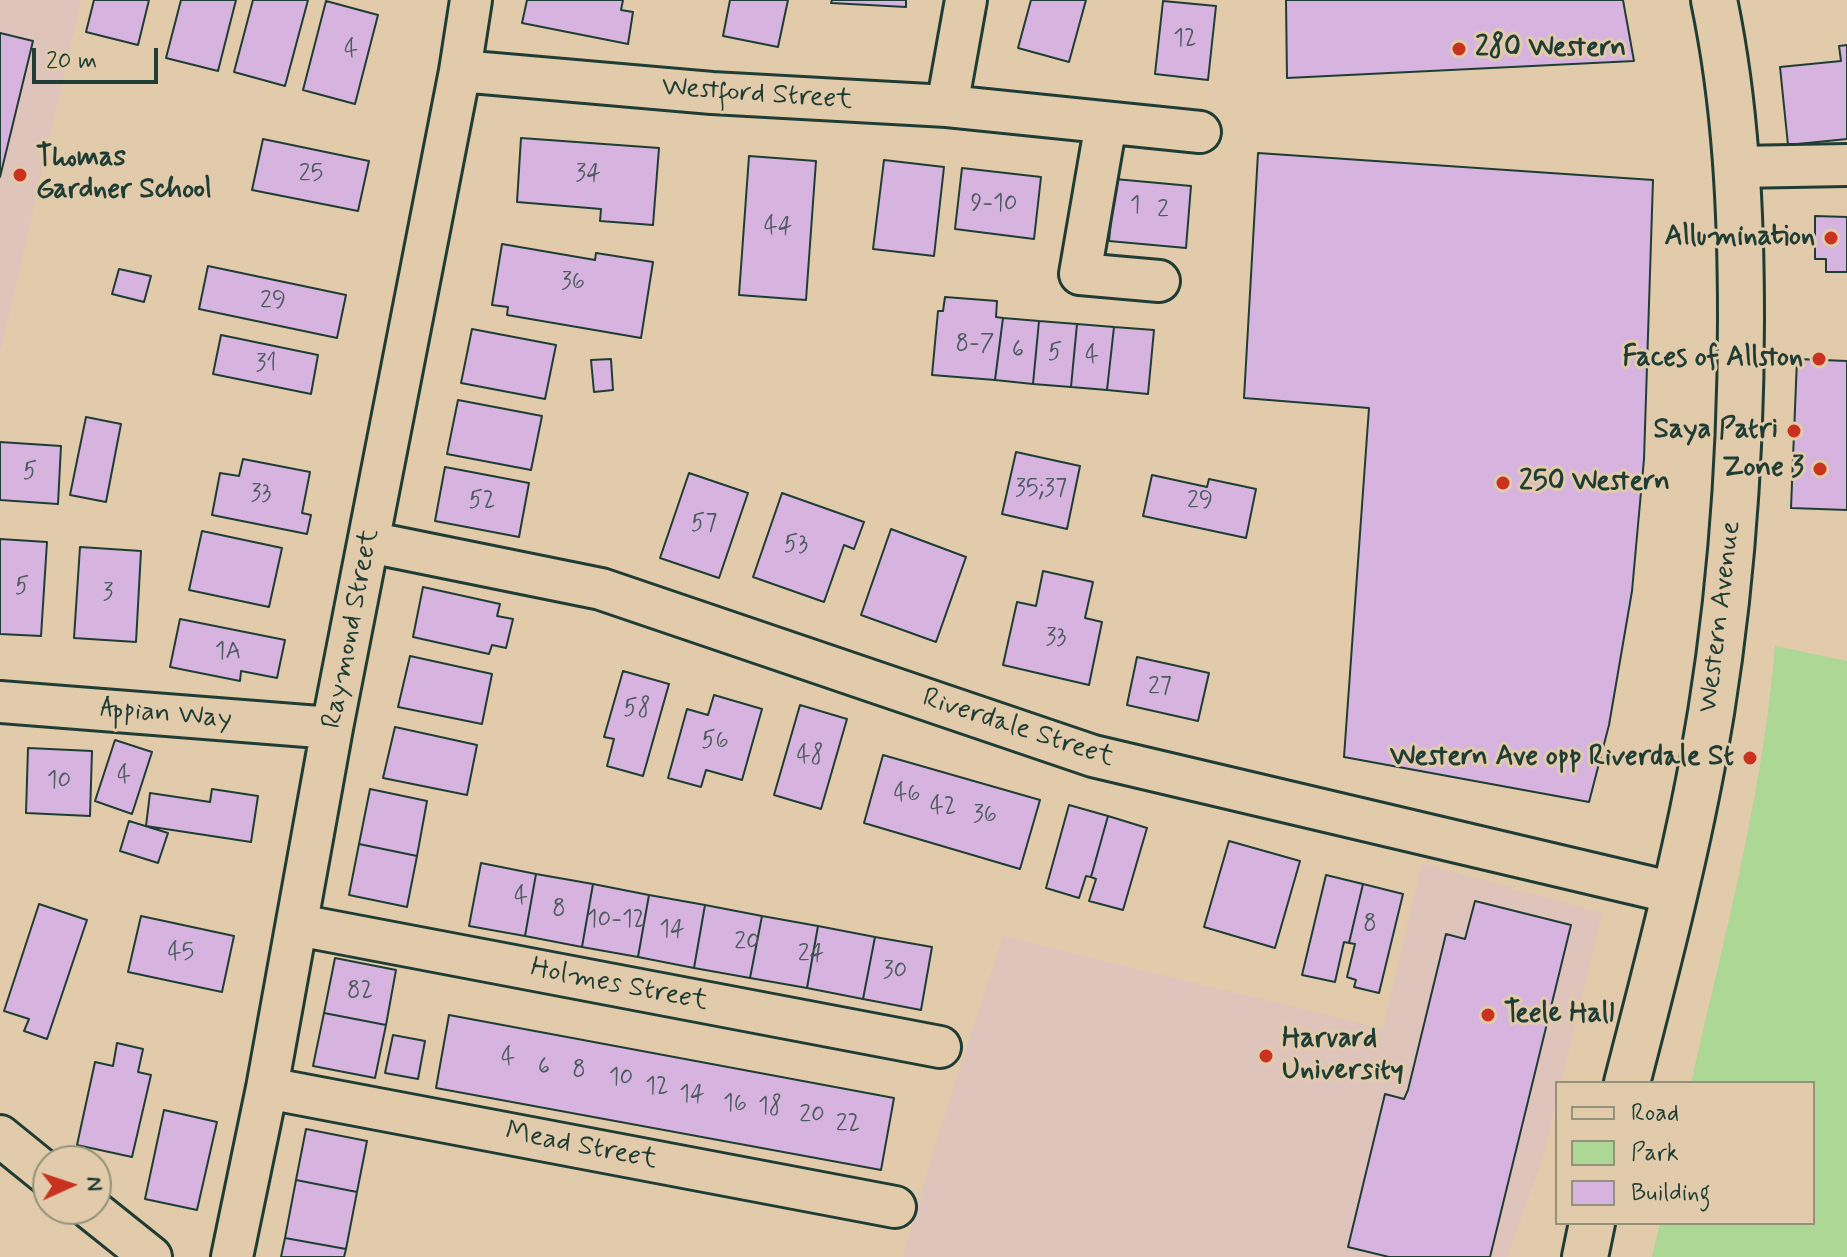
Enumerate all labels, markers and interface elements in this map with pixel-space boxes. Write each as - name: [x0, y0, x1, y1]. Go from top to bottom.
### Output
- house number: 12: [1173, 26, 1197, 54]
- scale bar: [36, 32, 162, 82]
- place label: 280 Western: [1475, 32, 1626, 66]
- house number: 4: [344, 37, 358, 65]
- marker: 280 Western: [1450, 40, 1468, 58]
- text: 20 m: [46, 46, 97, 77]
- street label: Westford Street: [660, 72, 854, 118]
- place label: Thomas Gardner School: [36, 142, 212, 208]
- house number: 25: [299, 161, 323, 189]
- house number: 34: [575, 161, 601, 189]
- marker: Thomas Gardner School: [11, 166, 29, 184]
- house number: 9-10: [971, 191, 1017, 219]
- house number: 1: [1130, 193, 1140, 221]
- house number: 2: [1157, 197, 1169, 225]
- house number: 44: [764, 214, 792, 242]
- place label: Allumination: [1665, 221, 1815, 255]
- marker: Allumination: [1822, 229, 1840, 247]
- house number: 36: [561, 269, 585, 297]
- house number: 29: [260, 288, 286, 316]
- house number: 8-7: [956, 331, 994, 359]
- house number: 6: [1012, 337, 1024, 365]
- house number: 5: [1048, 340, 1062, 368]
- place label: Faces of Allston: [1623, 342, 1803, 376]
- house number: 4: [1085, 343, 1099, 371]
- marker: Faces of Allston: [1810, 350, 1828, 368]
- house number: 31: [255, 351, 277, 379]
- place label: Saya Patri: [1653, 414, 1778, 448]
- marker: Saya Patri: [1785, 422, 1803, 440]
- place label: Zone 3: [1722, 452, 1804, 486]
- house number: 5: [23, 459, 37, 487]
- marker: Zone 3: [1811, 460, 1829, 478]
- place label: 250 Western: [1519, 466, 1670, 500]
- marker: 250 Western: [1494, 474, 1512, 492]
- house number: 35;37: [1015, 476, 1067, 504]
- house number: 33: [251, 481, 271, 509]
- house number: 52: [468, 488, 496, 516]
- house number: 29: [1187, 488, 1213, 516]
- house number: 57: [691, 511, 717, 539]
- street label: Western Avenue: [1693, 519, 1749, 715]
- street label: Raymond Street: [316, 526, 388, 732]
- house number: 53: [784, 532, 808, 560]
- house number: 5: [15, 574, 29, 602]
- house number: 3: [103, 580, 113, 608]
- house number: 33: [1046, 625, 1066, 653]
- house number: 1A: [215, 639, 241, 667]
- house number: 27: [1148, 674, 1172, 702]
- street label: Riverdale Street: [918, 682, 1118, 776]
- street label: Appian Way: [99, 693, 233, 737]
- house number: 58: [623, 696, 651, 724]
- house number: 56: [701, 728, 729, 756]
- place label: Western Ave opp Riverdale St: [1390, 741, 1734, 775]
- house number: 48: [796, 743, 824, 771]
- marker: Western Ave opp Riverdale St: [1741, 749, 1759, 767]
- house number: 4: [117, 763, 131, 791]
- house number: 10: [47, 768, 71, 796]
- house number: 46: [893, 781, 921, 809]
- house number: 42: [930, 794, 956, 822]
- house number: 36: [973, 802, 997, 830]
- house number: 4: [514, 884, 528, 912]
- house number: 8: [552, 896, 566, 924]
- house number: 10-12: [587, 907, 645, 935]
- house number: 8: [1363, 911, 1377, 939]
- house number: 14: [659, 917, 685, 945]
- house number: 20: [734, 929, 760, 957]
- house number: 45: [168, 940, 194, 968]
- house number: 24: [798, 941, 824, 969]
- street label: Holmes Street: [527, 952, 711, 1020]
- house number: 30: [883, 958, 907, 986]
- house number: 82: [347, 978, 373, 1006]
- place label: Teele Hall: [1504, 998, 1614, 1032]
- marker: Teele Hall: [1479, 1006, 1497, 1024]
- place label: Harvard University: [1282, 1023, 1404, 1089]
- house number: 4: [501, 1045, 515, 1073]
- marker: Harvard University: [1257, 1047, 1275, 1065]
- house number: 6: [538, 1054, 550, 1082]
- house number: 8: [572, 1057, 586, 1085]
- house number: 10: [609, 1065, 633, 1093]
- house number: 12: [645, 1074, 669, 1102]
- legend: [1555, 1081, 1815, 1225]
- house number: 14: [679, 1082, 705, 1110]
- house number: 16: [723, 1091, 747, 1119]
- house number: 18: [758, 1094, 782, 1122]
- text: Road: [1631, 1098, 1679, 1129]
- house number: 20: [799, 1102, 825, 1130]
- house number: 22: [836, 1111, 860, 1139]
- street label: Mead Street: [502, 1116, 660, 1178]
- text: Park: [1631, 1138, 1679, 1169]
- north arrow: [32, 1145, 112, 1225]
- text: N: [80, 1176, 108, 1192]
- text: Building: [1631, 1178, 1711, 1209]

